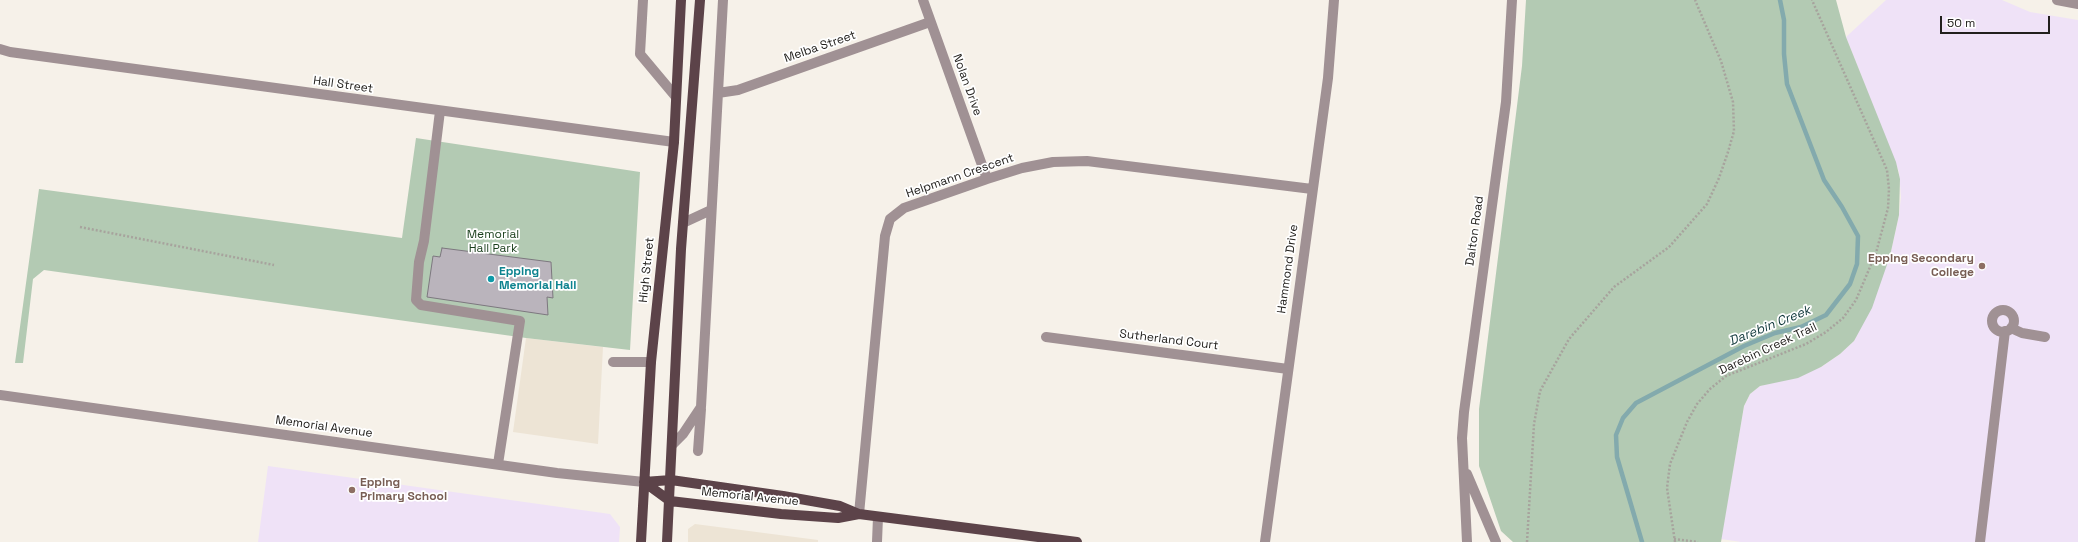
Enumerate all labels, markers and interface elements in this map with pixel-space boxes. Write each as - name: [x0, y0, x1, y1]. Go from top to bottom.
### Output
- scale bar: [1942, 8, 2052, 34]
- text: 50 m: [1947, 15, 1975, 31]
- street label: Melba Street: [782, 28, 858, 66]
- street label: Nolan Drive: [949, 52, 985, 118]
- street label: Hall Street: [312, 74, 374, 96]
- street label: Helpmann Crescent: [904, 151, 1016, 201]
- street label: Dalton Road: [1463, 195, 1487, 267]
- street label: Hammond Drive: [1275, 224, 1301, 314]
- park label: Memorial Hall Park: [467, 228, 519, 256]
- street label: High Street: [636, 237, 658, 303]
- place label: Epping Secondary College: [1868, 252, 1974, 280]
- marker: Epping Secondary College: [1977, 261, 1987, 271]
- place label: Epping Memorial Hall: [499, 265, 576, 293]
- marker: Epping Memorial Hall: [486, 274, 496, 284]
- water label: Darebin Creek: [1727, 303, 1813, 349]
- street label: Darebin Creek Trail: [1717, 320, 1819, 378]
- street label: Sutherland Court: [1119, 327, 1219, 353]
- street label: Memorial Avenue: [274, 413, 374, 441]
- place label: Epping Primary School: [360, 476, 447, 504]
- marker: Epping Primary School: [347, 485, 357, 495]
- street label: Memorial Avenue: [701, 485, 799, 509]

